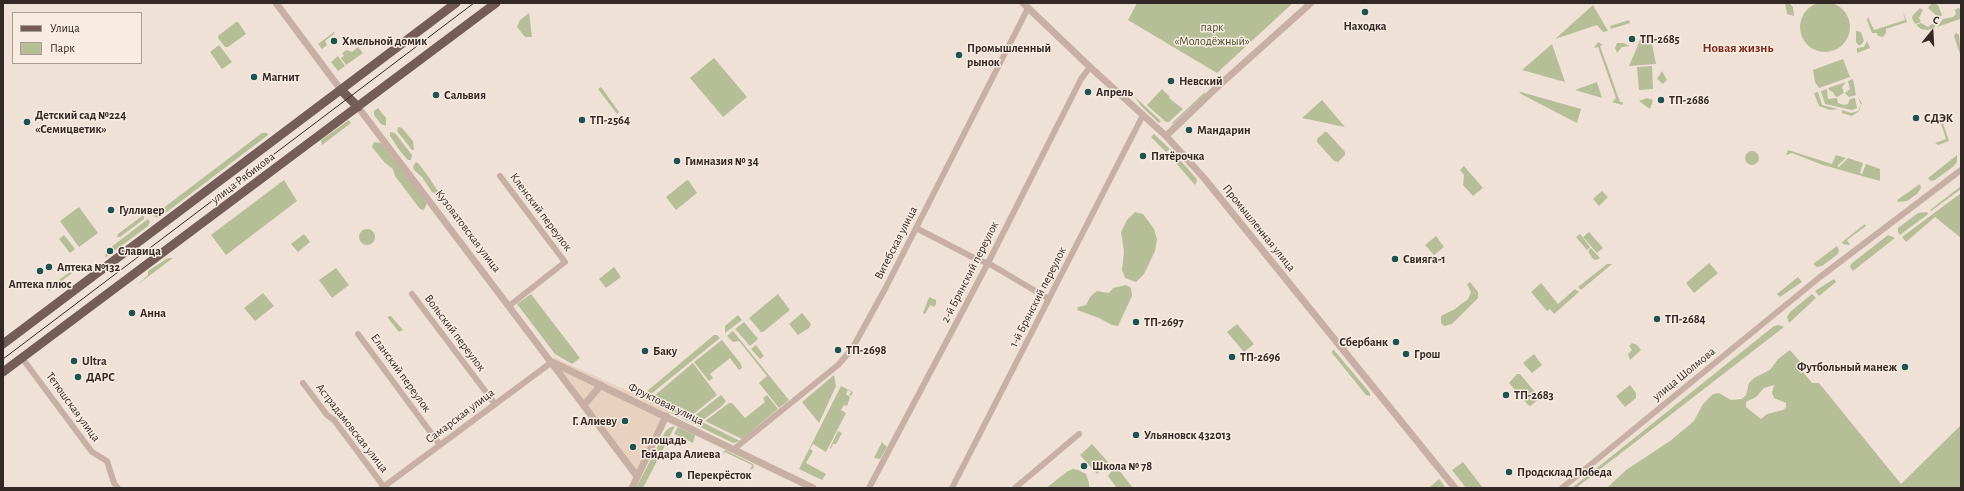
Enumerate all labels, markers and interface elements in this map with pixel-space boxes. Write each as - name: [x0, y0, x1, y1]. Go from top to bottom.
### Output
- marker: Находка: [1360, 7, 1370, 17]
- legend: [12, 12, 142, 64]
- north arrow: [1912, 12, 1952, 52]
- text: С: [1931, 14, 1940, 26]
- place label: Находка: [1343, 19, 1387, 33]
- park label: парк «Молодёжный»: [1174, 20, 1250, 48]
- text: Улица: [50, 22, 80, 34]
- place label: ТП-2685: [1640, 32, 1680, 46]
- place label: Хмельной домик: [342, 34, 427, 48]
- marker: ТП-2685: [1627, 34, 1637, 44]
- marker: Хмельной домик: [329, 36, 339, 46]
- district label: Новая жизнь: [1703, 40, 1773, 56]
- place label: Промышленный рынок: [967, 41, 1051, 69]
- text: Парк: [50, 42, 75, 54]
- marker: Промышленный рынок: [954, 50, 964, 60]
- place label: Магнит: [262, 70, 299, 84]
- marker: Магнит: [249, 72, 259, 82]
- place label: Невский: [1179, 74, 1223, 88]
- marker: Невский: [1166, 76, 1176, 86]
- place label: Апрель: [1096, 85, 1133, 99]
- marker: Апрель: [1083, 87, 1093, 97]
- place label: Сальвия: [444, 88, 486, 102]
- marker: Сальвия: [431, 90, 441, 100]
- place label: ТП-2686: [1669, 93, 1709, 107]
- marker: ТП-2686: [1656, 95, 1666, 105]
- place label: Детский сад №224 «Семицветик»: [35, 108, 126, 136]
- place label: СДЭК: [1924, 111, 1953, 125]
- place label: ТП-2564: [590, 113, 630, 127]
- marker: СДЭК: [1911, 113, 1921, 123]
- marker: ТП-2564: [577, 115, 587, 125]
- marker: Детский сад №224 «Семицветик»: [22, 117, 32, 127]
- place label: Мандарин: [1197, 123, 1251, 137]
- marker: Мандарин: [1184, 125, 1194, 135]
- street label: улица Рябикова: [208, 149, 278, 207]
- place label: Пятёрочка: [1151, 149, 1204, 163]
- marker: Пятёрочка: [1138, 151, 1148, 161]
- place label: Гимназия № 34: [685, 154, 759, 168]
- marker: Гимназия № 34: [672, 156, 682, 166]
- street label: Кленский переулок: [507, 170, 575, 254]
- street label: Промышленная улица: [1219, 181, 1299, 275]
- street label: Кузоватовская улица: [432, 187, 504, 275]
- place label: Гулливер: [119, 203, 165, 217]
- street label: Витебская улица: [871, 204, 921, 282]
- marker: Гулливер: [106, 205, 116, 215]
- street label: 2-й Брянский переулок: [938, 219, 1002, 325]
- place label: Славица: [118, 244, 161, 258]
- street label: 1-й Брянский переулок: [1006, 244, 1070, 350]
- marker: Славица: [105, 246, 115, 256]
- place label: Свияга-1: [1403, 252, 1446, 266]
- marker: Свияга-1: [1390, 254, 1400, 264]
- place label: Аптека №132: [57, 260, 120, 274]
- marker: Аптека №132: [44, 262, 54, 272]
- marker: Аптека плюс: [35, 266, 45, 276]
- place label: Аптека плюс: [9, 277, 71, 291]
- street label: Вольский переулок: [421, 292, 489, 374]
- place label: Анна: [140, 306, 166, 320]
- marker: Анна: [127, 308, 137, 318]
- place label: ТП-2684: [1665, 312, 1706, 326]
- marker: ТП-2684: [1652, 314, 1662, 324]
- place label: ТП-2697: [1144, 315, 1184, 329]
- marker: ТП-2697: [1131, 317, 1141, 327]
- street label: Еланский переулок: [368, 331, 434, 415]
- place label: Сбербанк: [1339, 335, 1388, 349]
- marker: Сбербанк: [1391, 337, 1401, 347]
- place label: ТП-2698: [846, 343, 886, 357]
- place label: Баку: [653, 344, 677, 358]
- street label: улица Шолмова: [1650, 344, 1718, 404]
- marker: ТП-2698: [833, 345, 843, 355]
- marker: Баку: [640, 346, 650, 356]
- place label: Грош: [1414, 347, 1440, 361]
- marker: Грош: [1401, 349, 1411, 359]
- place label: ТП-2696: [1240, 350, 1280, 364]
- marker: ТП-2696: [1227, 352, 1237, 362]
- place label: Ultra: [82, 354, 107, 368]
- marker: Ultra: [69, 356, 79, 366]
- place label: Футбольный манеж: [1797, 360, 1897, 374]
- marker: Футбольный манеж: [1900, 362, 1910, 372]
- street label: Тетюшская улица: [43, 369, 103, 445]
- place label: ДАРС: [86, 370, 115, 384]
- marker: ДАРС: [73, 372, 83, 382]
- street label: Фруктовая улица: [626, 379, 706, 429]
- street label: Астрадамовская улица: [313, 381, 391, 475]
- street label: Самарская улица: [423, 385, 497, 447]
- place label: ТП-2683: [1514, 388, 1554, 402]
- marker: ТП-2683: [1501, 390, 1511, 400]
- place label: Г. Алиеву: [572, 414, 617, 428]
- marker: Г. Алиеву: [620, 416, 630, 426]
- place label: Ульяновск 432013: [1144, 428, 1231, 442]
- marker: Ульяновск 432013: [1131, 430, 1141, 440]
- place label: площадь Гейдара Алиева: [641, 433, 720, 461]
- marker: площадь Гейдара Алиева: [628, 442, 638, 452]
- place label: Школа № 78: [1092, 459, 1152, 473]
- marker: Школа № 78: [1079, 461, 1089, 471]
- place label: Продсклад Победа: [1517, 465, 1612, 479]
- marker: Продсклад Победа: [1504, 467, 1514, 477]
- place label: Перекрёсток: [687, 468, 751, 482]
- marker: Перекрёсток: [674, 470, 684, 480]

